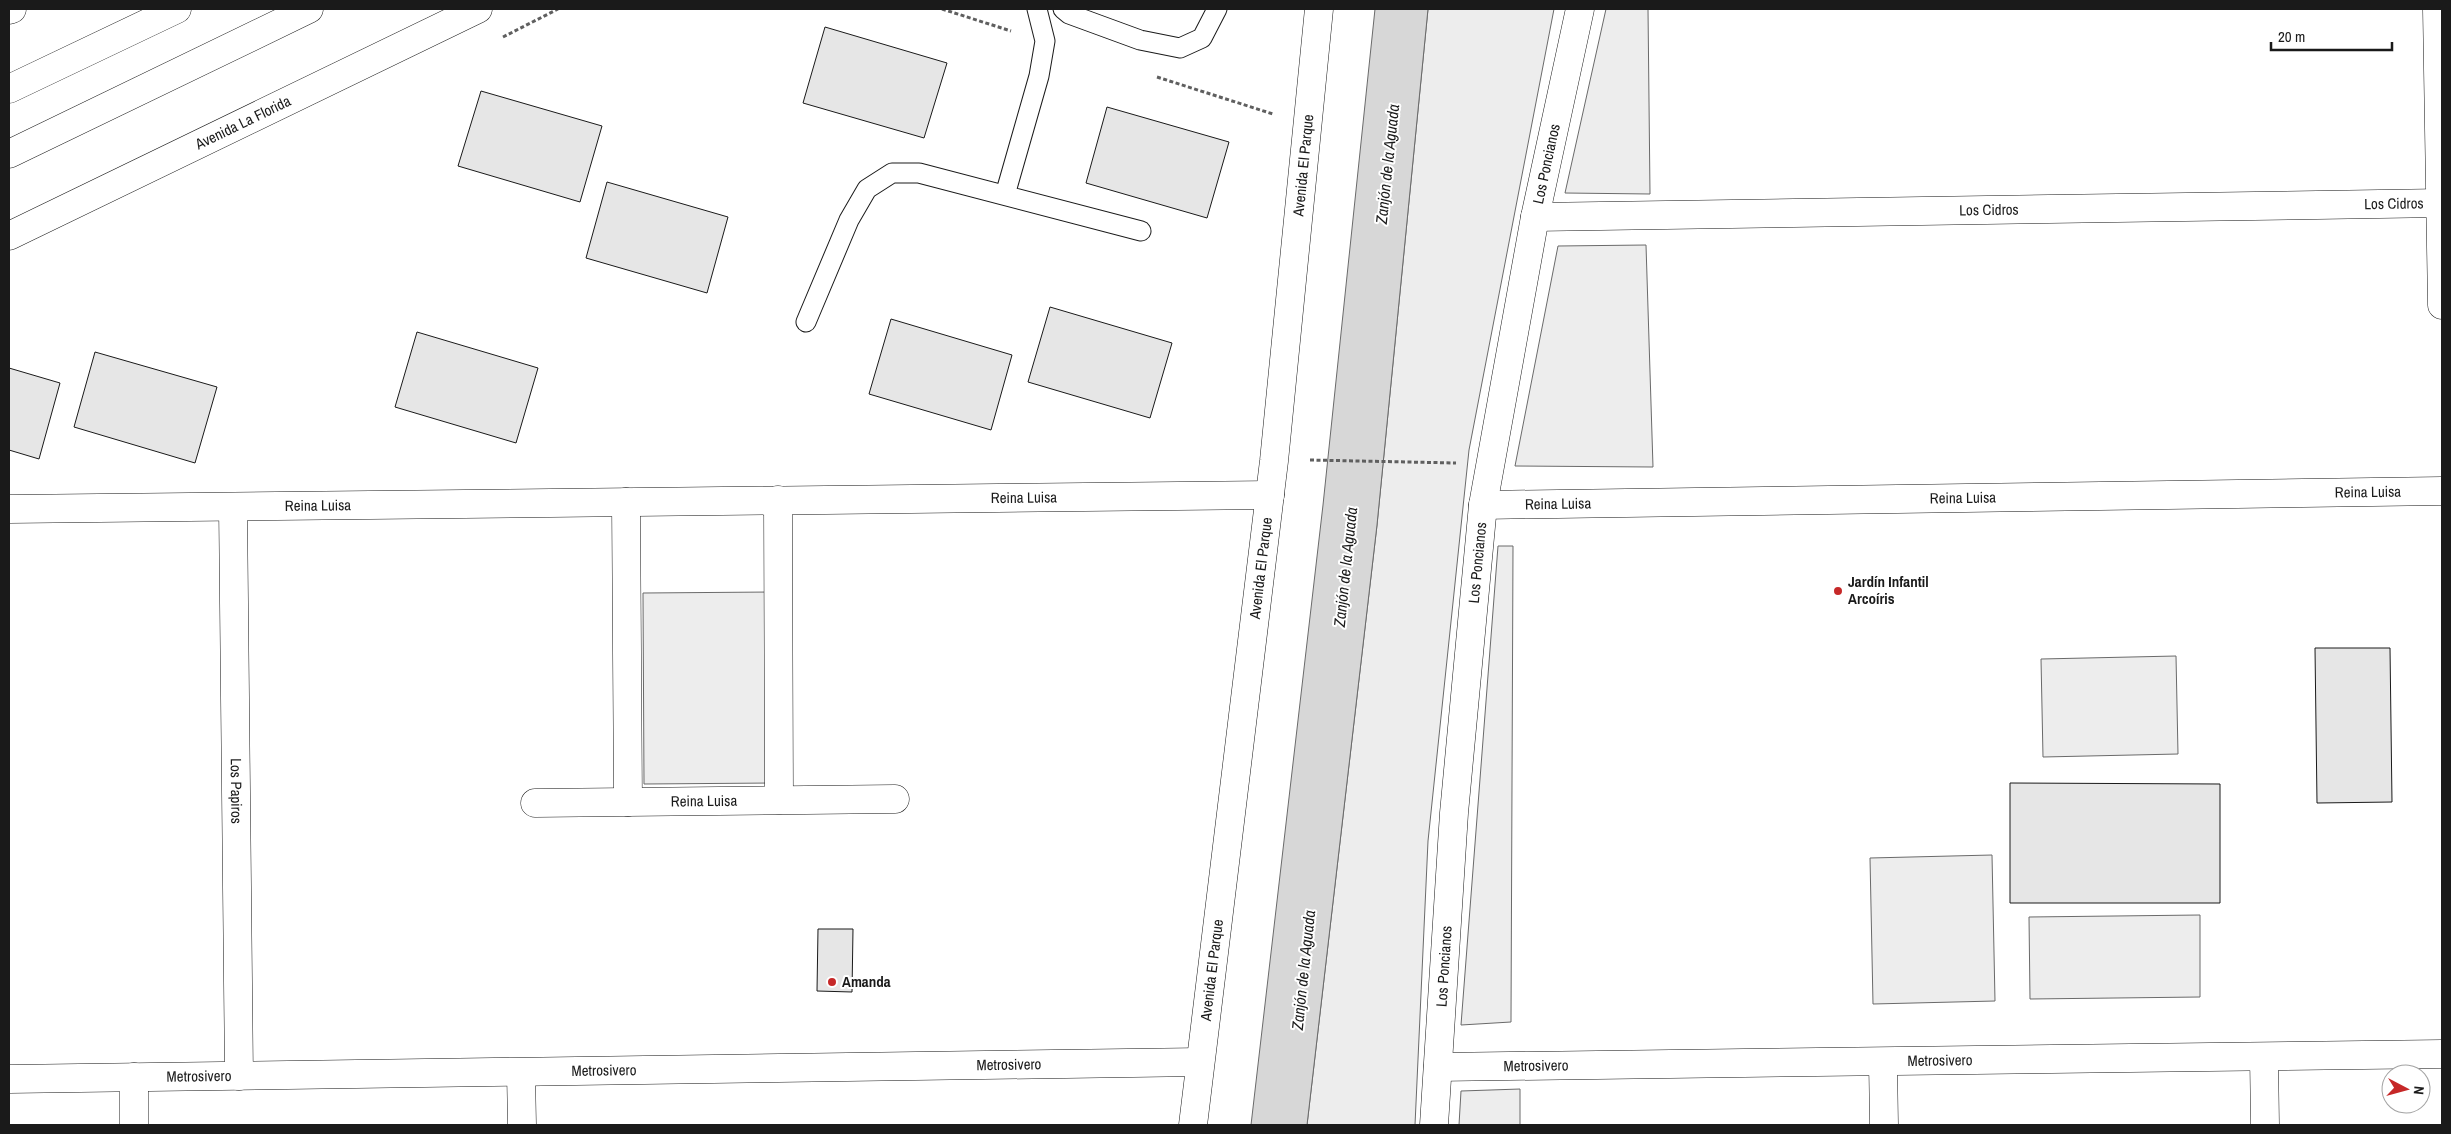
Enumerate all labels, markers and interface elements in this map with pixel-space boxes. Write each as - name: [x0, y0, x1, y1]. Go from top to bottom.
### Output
- scale bar: [2271, 20, 2392, 52]
- text: 20 m: [2278, 26, 2305, 47]
- street label: Avenida La Florida: [191, 90, 294, 155]
- water label: Zanjón de la Aguada: [1370, 103, 1404, 226]
- street label: Avenida El Parque: [1287, 113, 1318, 218]
- street label: Los Poncianos: [1527, 122, 1565, 206]
- street label: Los Cidros: [2364, 192, 2424, 214]
- street label: Los Cidros: [1959, 199, 2019, 220]
- street label: Reina Luisa: [2335, 481, 2401, 503]
- street label: Reina Luisa: [991, 486, 1057, 508]
- street label: Reina Luisa: [1930, 487, 1996, 508]
- street label: Reina Luisa: [1525, 492, 1591, 514]
- street label: Reina Luisa: [285, 494, 351, 516]
- water label: Zanjón de la Aguada: [1328, 506, 1362, 629]
- street label: Avenida El Parque: [1244, 516, 1277, 621]
- street label: Los Poncianos: [1463, 521, 1491, 604]
- place label: Jardín Infantil Arcoíris: [1848, 571, 1929, 609]
- marker: Jardín Infantil Arcoíris: [1832, 585, 1844, 597]
- street label: Los Papiros: [226, 758, 247, 824]
- street label: Reina Luisa: [671, 790, 737, 811]
- water label: Zanjón de la Aguada: [1286, 909, 1320, 1032]
- street label: Avenida El Parque: [1195, 918, 1228, 1023]
- street label: Los Poncianos: [1431, 925, 1457, 1008]
- place label: Amanda: [842, 971, 891, 992]
- marker: Amanda: [826, 976, 838, 988]
- street label: Metrosivero: [1907, 1049, 1973, 1071]
- street label: Metrosivero: [976, 1053, 1042, 1075]
- street label: Metrosivero: [1503, 1054, 1569, 1076]
- street label: Metrosivero: [571, 1059, 637, 1081]
- north arrow: [2381, 1064, 2431, 1114]
- street label: Metrosivero: [166, 1065, 232, 1087]
- text: N: [2410, 1085, 2428, 1095]

